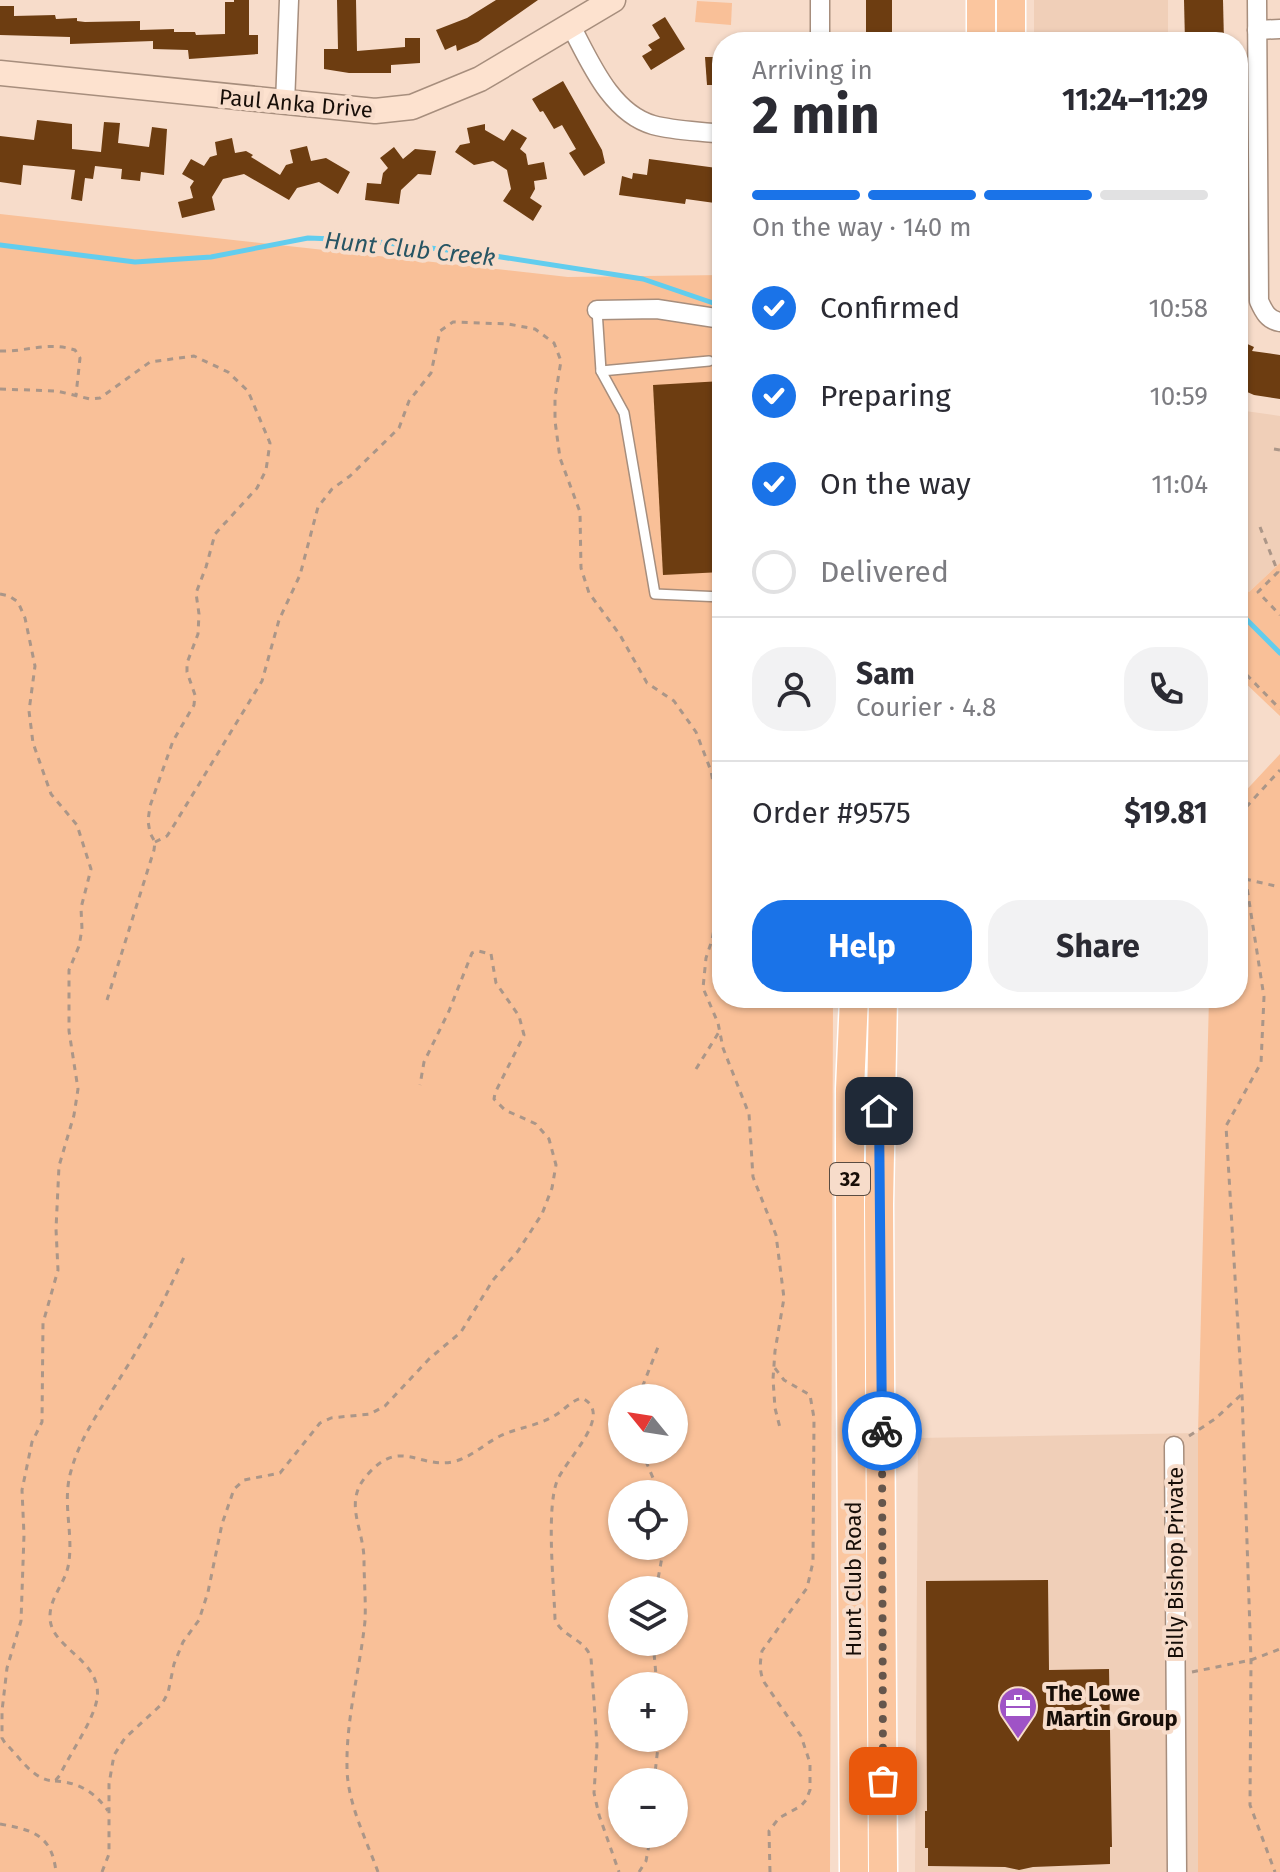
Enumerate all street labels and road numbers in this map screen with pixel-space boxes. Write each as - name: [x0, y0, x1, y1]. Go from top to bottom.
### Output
- street label: Paul Anka Drive: [218, 83, 374, 124]
- road number: 32: [830, 1163, 870, 1195]
- street label: Billy Bishop Private: [1162, 1467, 1189, 1659]
- street label: Hunt Club Road: [840, 1501, 867, 1657]

